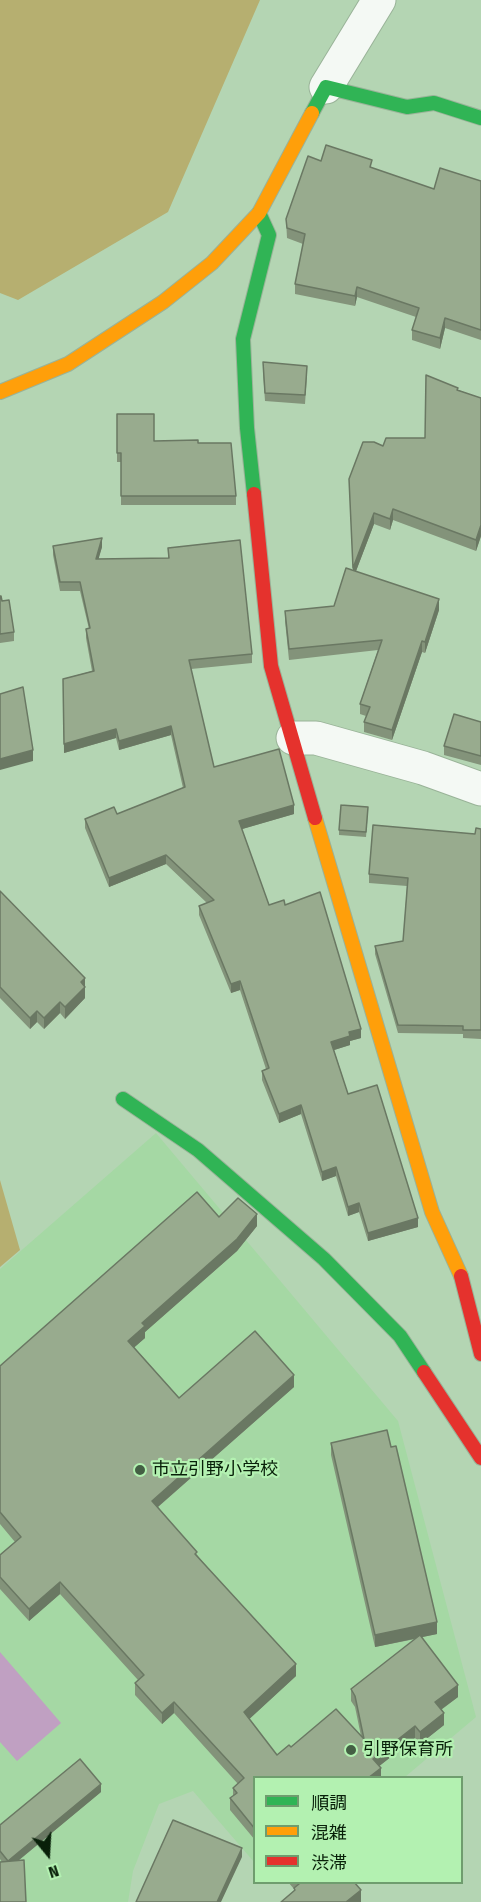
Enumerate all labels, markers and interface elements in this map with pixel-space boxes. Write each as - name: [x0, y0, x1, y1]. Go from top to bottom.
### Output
- place label: 市立引野小学校: [152, 1459, 278, 1481]
- marker: 市立引野小学校: [133, 1463, 147, 1477]
- place label: 引野保育所: [363, 1739, 453, 1761]
- marker: 引野保育所: [344, 1743, 358, 1757]
- legend: [253, 1776, 463, 1884]
- text: 順調: [311, 1792, 347, 1814]
- text: 混雑: [311, 1822, 347, 1844]
- north arrow: [18, 1824, 78, 1884]
- text: 渋滞: [311, 1852, 347, 1874]
- text: N: [46, 1861, 61, 1882]

